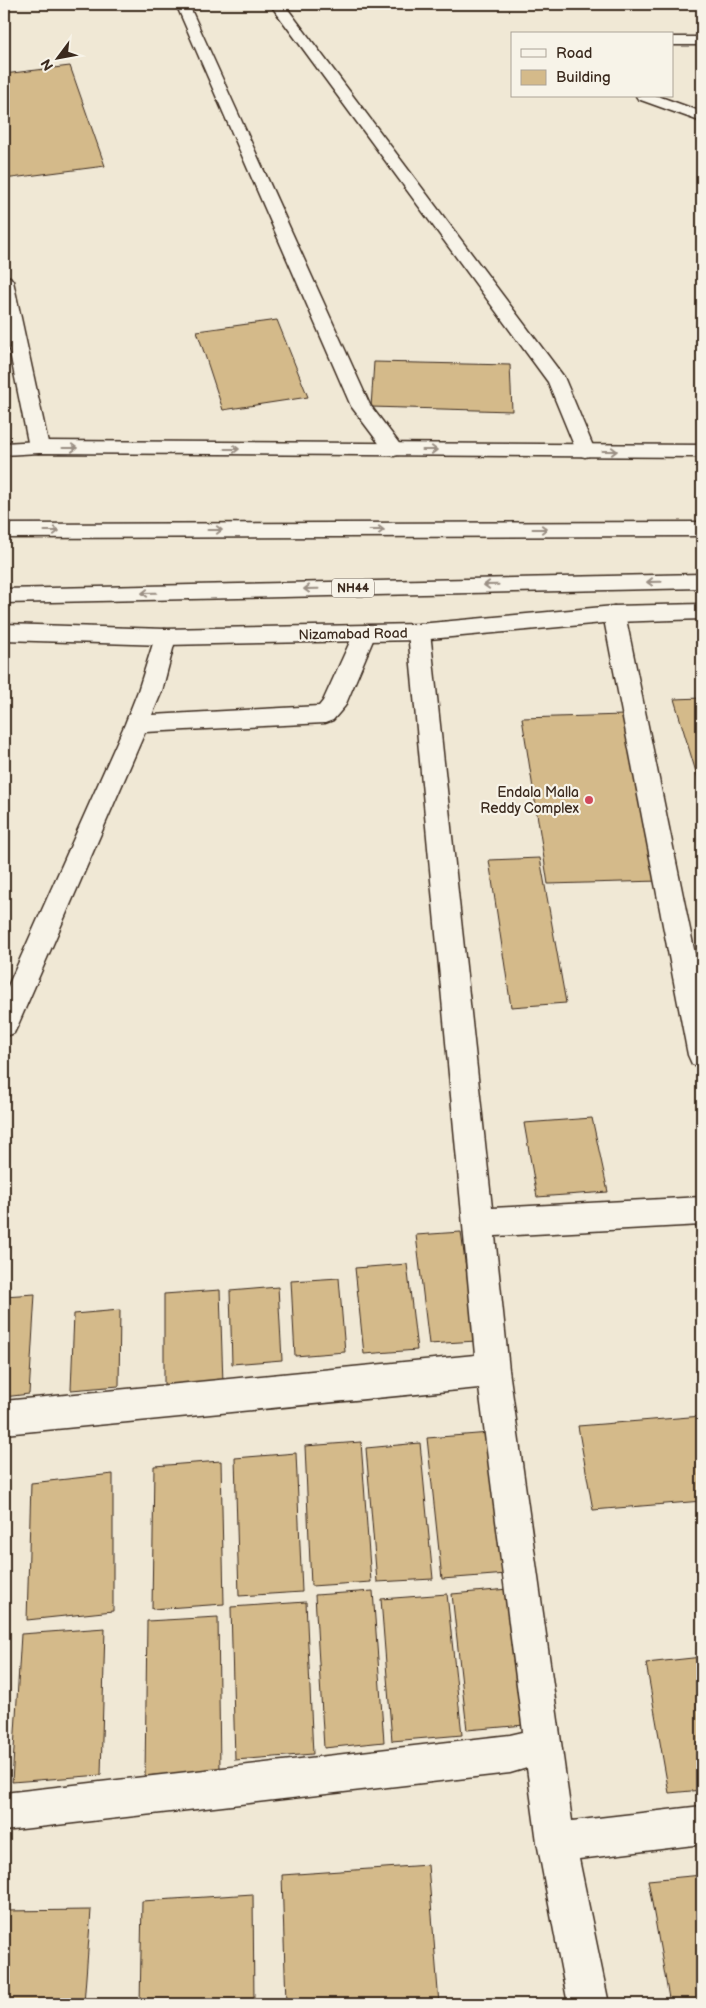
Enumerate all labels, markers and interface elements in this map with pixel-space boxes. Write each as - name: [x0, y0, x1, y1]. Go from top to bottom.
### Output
- north arrow: [32, 32, 82, 82]
- legend: [511, 32, 674, 98]
- text: Road: [556, 44, 592, 63]
- text: N: [37, 56, 57, 74]
- text: Building: [556, 68, 611, 87]
- one-way arrow: [62, 443, 78, 453]
- one-way arrow: [224, 444, 240, 454]
- one-way arrow: [422, 445, 438, 455]
- one-way arrow: [602, 446, 618, 456]
- one-way arrow: [532, 524, 548, 534]
- one-way arrow: [206, 525, 223, 535]
- one-way arrow: [369, 525, 385, 534]
- one-way arrow: [44, 526, 60, 536]
- one-way arrow: [646, 577, 662, 587]
- road number: NH44: [332, 578, 374, 598]
- one-way arrow: [483, 581, 499, 590]
- one-way arrow: [303, 584, 320, 594]
- one-way arrow: [141, 588, 157, 597]
- street label: Nizamabad Road: [298, 625, 408, 643]
- place label: Endala Malla Reddy Complex: [480, 784, 579, 817]
- marker: Endala Malla Reddy Complex: [583, 794, 595, 806]

